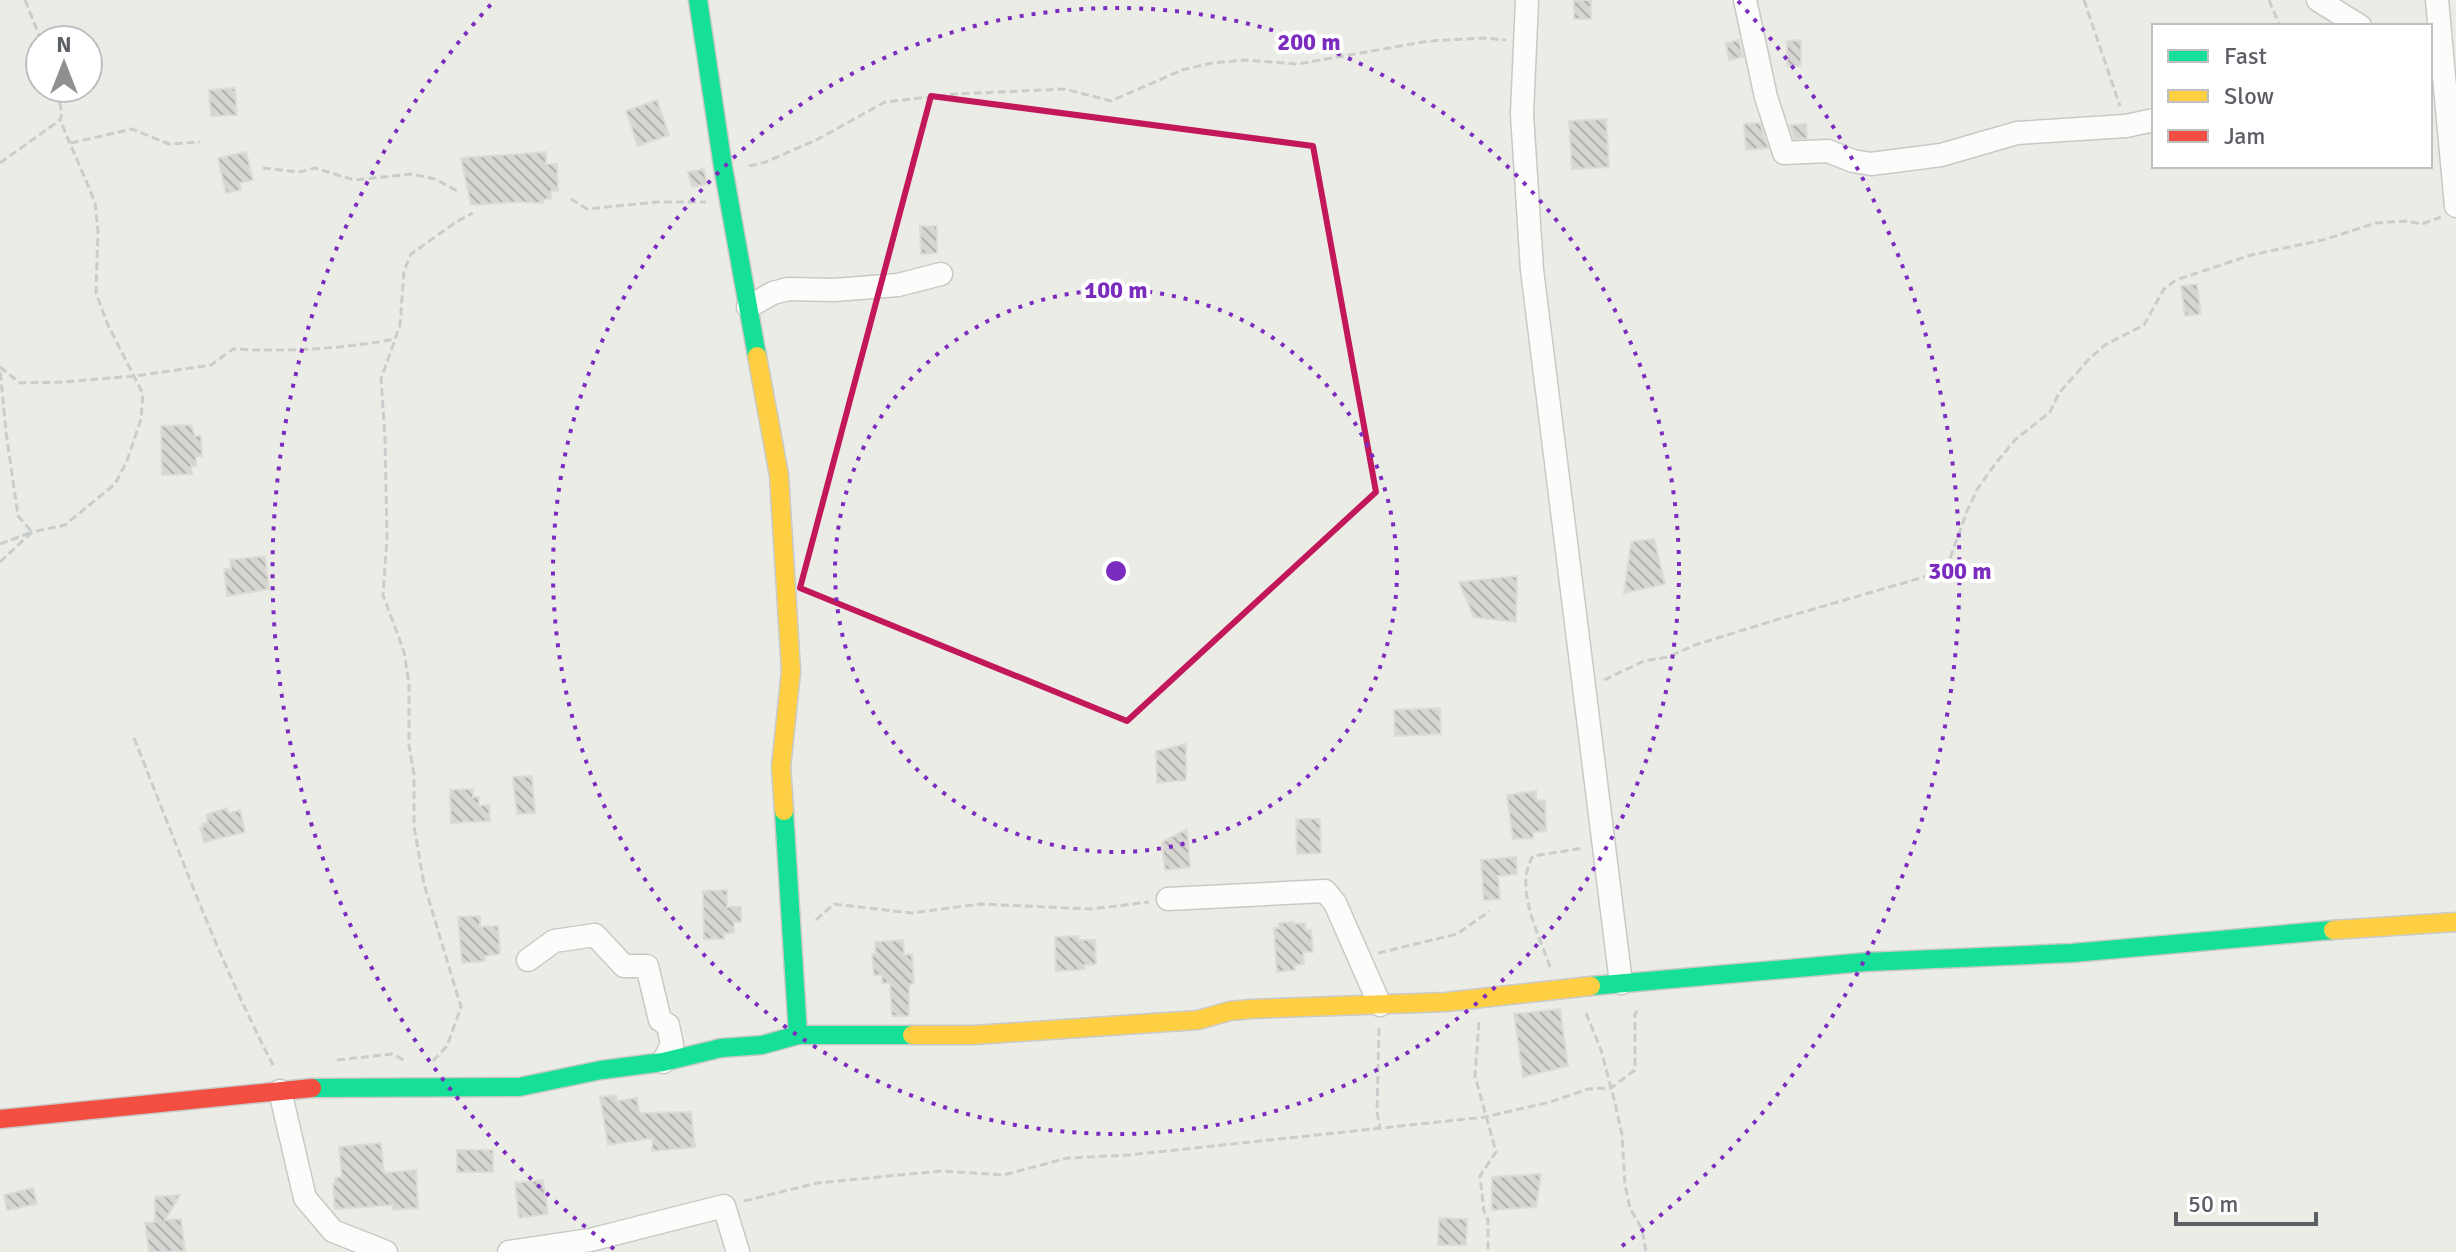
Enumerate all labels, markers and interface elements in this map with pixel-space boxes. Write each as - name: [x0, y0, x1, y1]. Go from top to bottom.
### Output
- north arrow: [24, 24, 104, 104]
- legend: [2152, 24, 2432, 168]
- text: 200 m: [1277, 27, 1341, 57]
- text: N: [56, 31, 72, 58]
- text: Fast: [2224, 41, 2267, 71]
- text: Slow: [2224, 81, 2274, 111]
- text: Jam: [2224, 121, 2265, 151]
- text: 100 m: [1084, 275, 1148, 305]
- text: 300 m: [1928, 556, 1992, 586]
- centre of rings: [1102, 557, 1130, 585]
- scale bar: [2176, 1176, 2316, 1226]
- text: 50 m: [2188, 1189, 2238, 1219]

